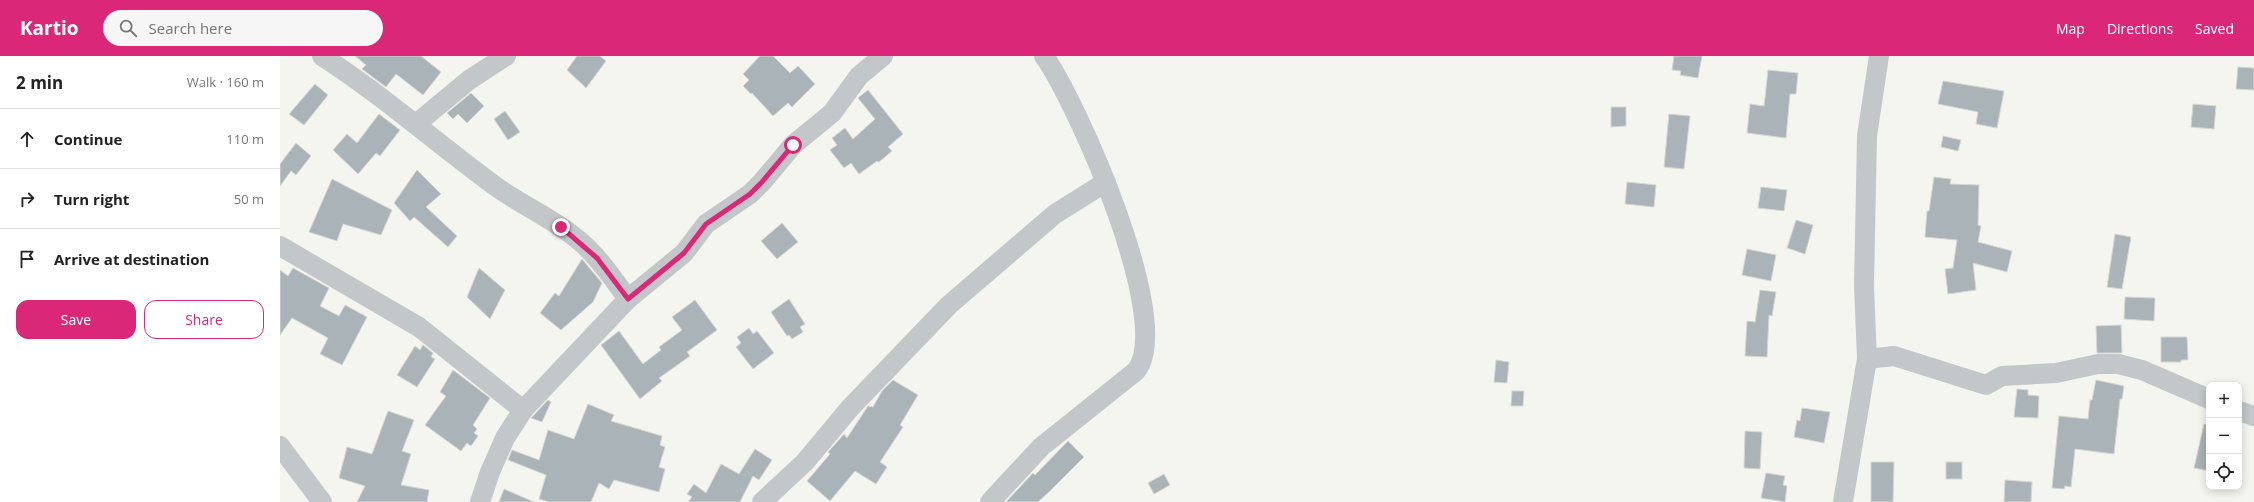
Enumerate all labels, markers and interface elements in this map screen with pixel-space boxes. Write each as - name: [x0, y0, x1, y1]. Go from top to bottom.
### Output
- search box: [103, 10, 383, 46]
- text: Kartio: [20, 15, 79, 41]
- icon: search: [117, 17, 139, 39]
- text: Search here: [149, 18, 232, 38]
- text: Map: [2056, 19, 2085, 38]
- text: Directions: [2107, 19, 2173, 38]
- text: Saved: [2195, 19, 2234, 38]
- text: 2 min: [16, 71, 63, 94]
- text: Walk · 160 m: [187, 73, 264, 91]
- icon: ahead: [16, 128, 38, 150]
- text: Continue: [54, 129, 122, 149]
- text: 110 m: [226, 130, 264, 148]
- route start: [784, 136, 802, 154]
- icon: right: [16, 188, 38, 210]
- text: Turn right: [54, 189, 129, 209]
- text: 50 m: [234, 190, 264, 208]
- route end: [552, 218, 570, 236]
- icon: arrive: [16, 248, 38, 270]
- text: Arrive at destination: [54, 249, 209, 269]
- button: Save: [16, 300, 136, 339]
- button: Share: [144, 300, 264, 339]
- map controls: [2206, 382, 2242, 490]
- button: +: [2206, 382, 2242, 418]
- button: −: [2206, 418, 2242, 454]
- button: locate: [2206, 454, 2242, 490]

